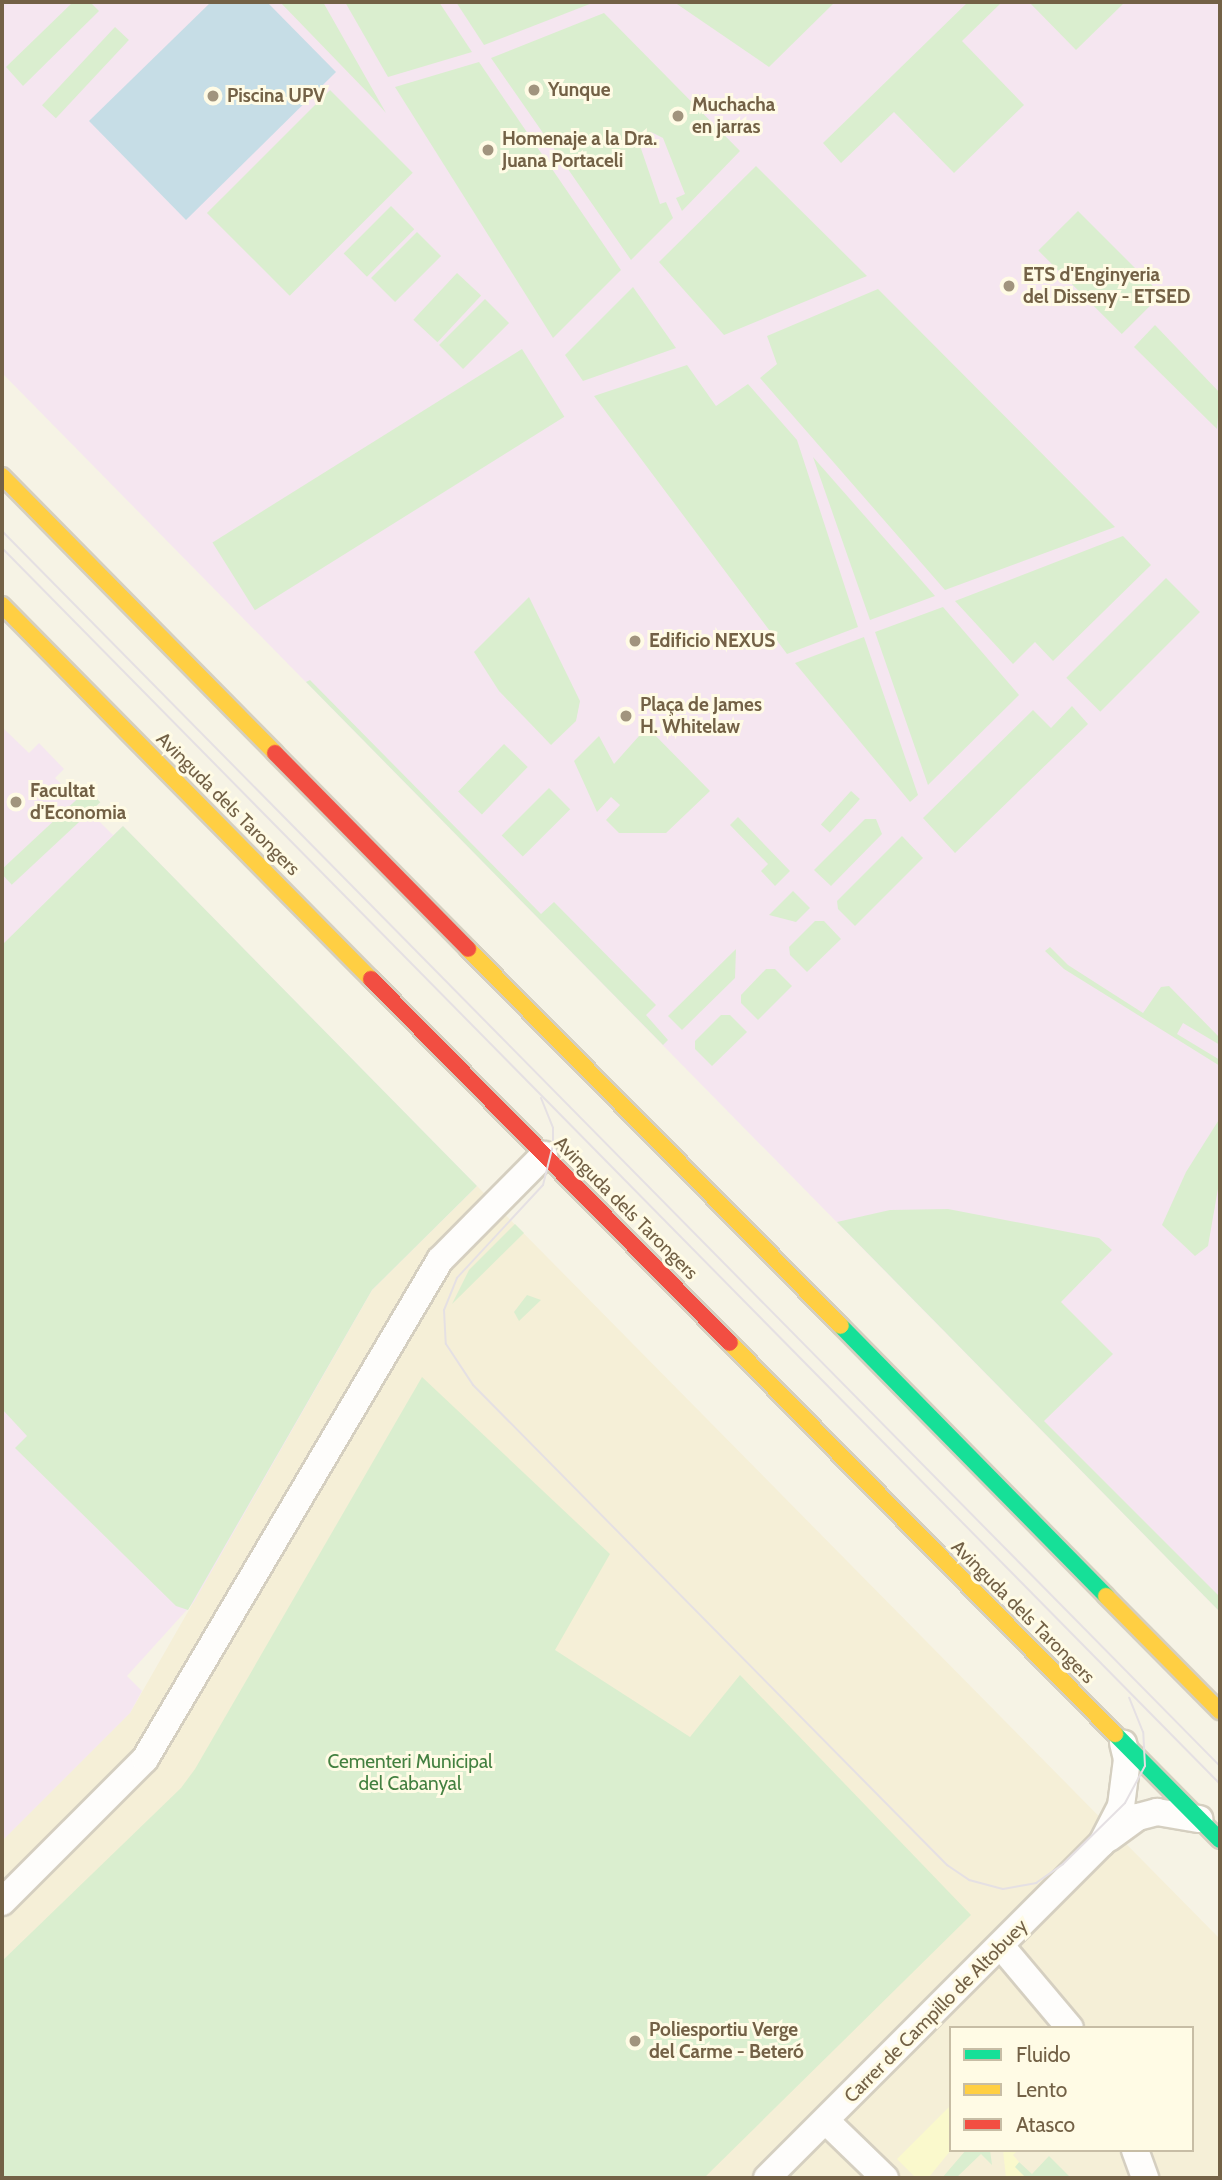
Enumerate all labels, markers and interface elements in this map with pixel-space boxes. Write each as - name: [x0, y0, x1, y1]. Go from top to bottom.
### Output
- place label: Yunque: [548, 79, 610, 101]
- marker: Yunque: [526, 82, 542, 98]
- place label: Piscina UPV: [227, 85, 325, 107]
- marker: Piscina UPV: [205, 88, 221, 104]
- place label: Muchacha en jarras: [692, 94, 775, 138]
- marker: Muchacha en jarras: [670, 108, 686, 124]
- place label: Homenaje a la Dra. Juana Portaceli: [502, 128, 657, 172]
- marker: Homenaje a la Dra. Juana Portaceli: [480, 142, 496, 158]
- place label: ETS d'Enginyeria del Disseny - ETSED: [1023, 264, 1191, 308]
- marker: ETS d'Enginyeria del Disseny - ETSED: [1001, 278, 1017, 294]
- place label: Edificio NEXUS: [649, 630, 775, 652]
- marker: Edificio NEXUS: [627, 633, 643, 649]
- place label: Plaça de James H. Whitelaw: [640, 694, 762, 738]
- marker: Plaça de James H. Whitelaw: [618, 708, 634, 724]
- street label: Avinguda dels Tarongers: [152, 728, 304, 880]
- place label: Facultat d'Economia: [30, 780, 126, 824]
- marker: Facultat d'Economia: [8, 794, 24, 810]
- street label: Avinguda dels Tarongers: [550, 1132, 702, 1284]
- street label: Avinguda dels Tarongers: [947, 1536, 1099, 1688]
- park label: Cementeri Municipal del Cabanyal: [327, 1751, 493, 1795]
- street label: Carrer de Campillo de Altobuey: [840, 1915, 1032, 2107]
- place label: Poliesportiu Verge del Carme - Beteró: [649, 2019, 804, 2063]
- legend: [949, 2026, 1194, 2152]
- marker: Poliesportiu Verge del Carme - Beteró: [627, 2033, 643, 2049]
- text: Fluido: [1016, 2042, 1071, 2067]
- text: Lento: [1016, 2077, 1067, 2102]
- text: Atasco: [1016, 2112, 1075, 2137]

